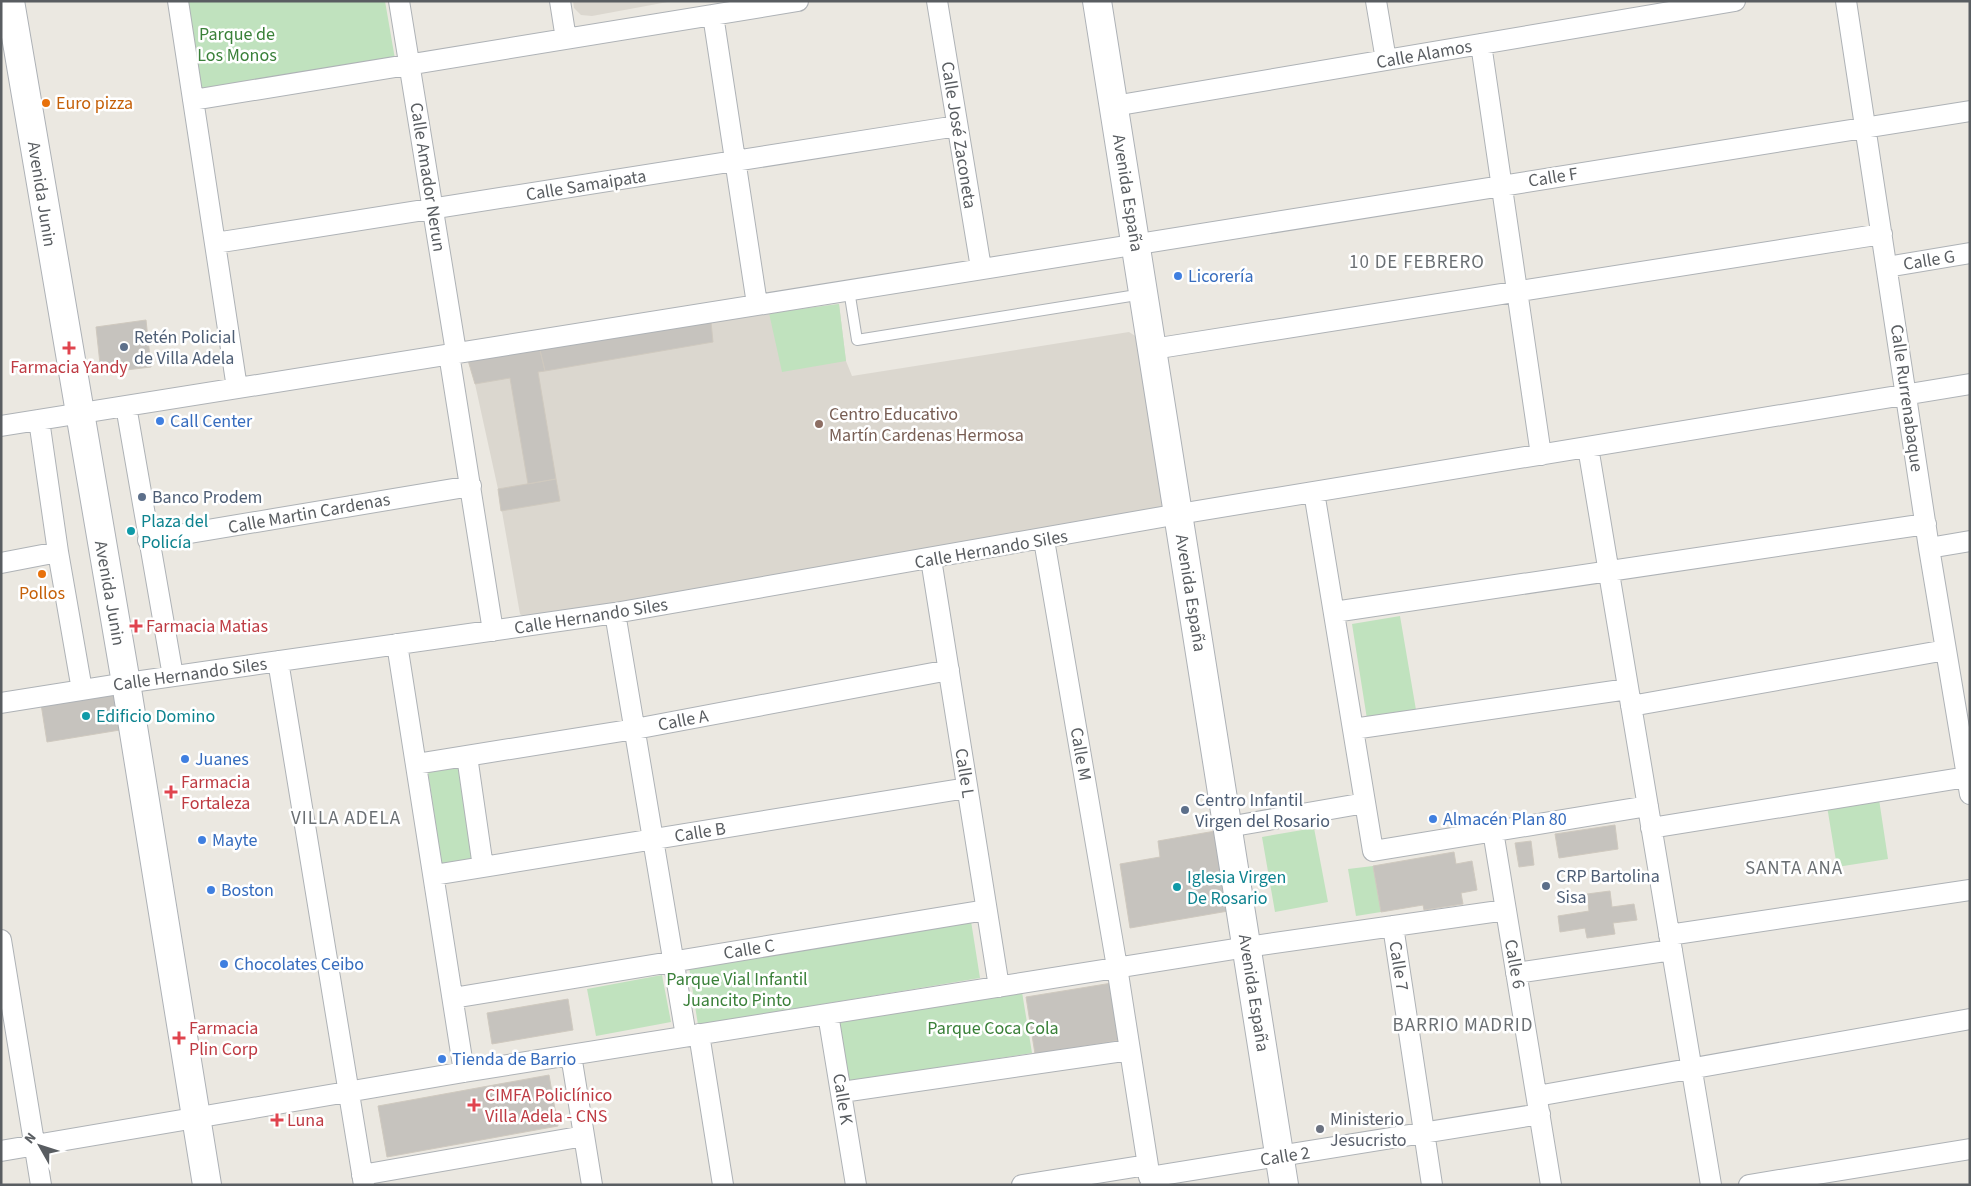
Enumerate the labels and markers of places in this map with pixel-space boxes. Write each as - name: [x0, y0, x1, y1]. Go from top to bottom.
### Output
- place label: Euro pizza: [56, 91, 133, 116]
- marker: Euro pizza: [40, 97, 52, 109]
- place label: Licorería: [1188, 264, 1254, 289]
- marker: Licorería: [1172, 270, 1184, 282]
- place label: Retén Policial de Villa Adela: [134, 325, 236, 371]
- marker: Retén Policial de Villa Adela: [118, 341, 130, 353]
- marker: Farmacia Yandy: [63, 342, 75, 354]
- place label: Farmacia Yandy: [10, 355, 128, 380]
- place label: Centro Educativo Martín Cardenas Hermosa: [829, 402, 1024, 448]
- place label: Call Center: [170, 409, 253, 434]
- marker: Call Center: [154, 415, 166, 427]
- marker: Centro Educativo Martín Cardenas Hermosa: [813, 418, 825, 430]
- place label: Banco Prodem: [152, 485, 263, 510]
- marker: Banco Prodem: [136, 491, 148, 503]
- place label: Plaza del Policía: [141, 509, 208, 555]
- marker: Plaza del Policía: [125, 525, 137, 537]
- marker: Pollos: [36, 568, 48, 580]
- place label: Pollos: [19, 581, 65, 606]
- place label: Farmacia Matias: [146, 614, 268, 639]
- marker: Farmacia Matias: [130, 620, 142, 632]
- place label: Edificio Domino: [96, 704, 215, 729]
- marker: Edificio Domino: [80, 710, 92, 722]
- place label: Juanes: [195, 747, 249, 772]
- marker: Juanes: [179, 753, 191, 765]
- place label: Farmacia Fortaleza: [181, 770, 250, 816]
- marker: Farmacia Fortaleza: [165, 786, 177, 798]
- place label: Centro Infantil Virgen del Rosario: [1195, 788, 1330, 834]
- marker: Centro Infantil Virgen del Rosario: [1179, 804, 1191, 816]
- place label: Almacén Plan 80: [1443, 807, 1567, 832]
- marker: Almacén Plan 80: [1427, 813, 1439, 825]
- place label: Mayte: [212, 828, 257, 853]
- marker: Mayte: [196, 834, 208, 846]
- place label: CRP Bartolina Sisa: [1556, 864, 1660, 910]
- place label: Iglesia Virgen De Rosario: [1187, 865, 1286, 911]
- place label: Boston: [221, 878, 274, 903]
- marker: CRP Bartolina Sisa: [1540, 880, 1552, 892]
- marker: Iglesia Virgen De Rosario: [1171, 881, 1183, 893]
- marker: Boston: [205, 884, 217, 896]
- place label: Chocolates Ceibo: [234, 952, 364, 977]
- marker: Chocolates Ceibo: [218, 958, 230, 970]
- place label: Farmacia Plin Corp: [189, 1016, 258, 1062]
- marker: Farmacia Plin Corp: [173, 1032, 185, 1044]
- place label: Tienda de Barrio: [452, 1047, 576, 1072]
- marker: Tienda de Barrio: [436, 1053, 448, 1065]
- place label: CIMFA Policlínico Villa Adela - CNS: [485, 1083, 612, 1129]
- marker: CIMFA Policlínico Villa Adela - CNS: [467, 1098, 481, 1112]
- place label: Ministerio Jesucristo: [1330, 1107, 1407, 1153]
- place label: Luna: [287, 1108, 324, 1133]
- marker: Luna: [271, 1114, 283, 1126]
- marker: Ministerio Jesucristo: [1314, 1123, 1326, 1135]

